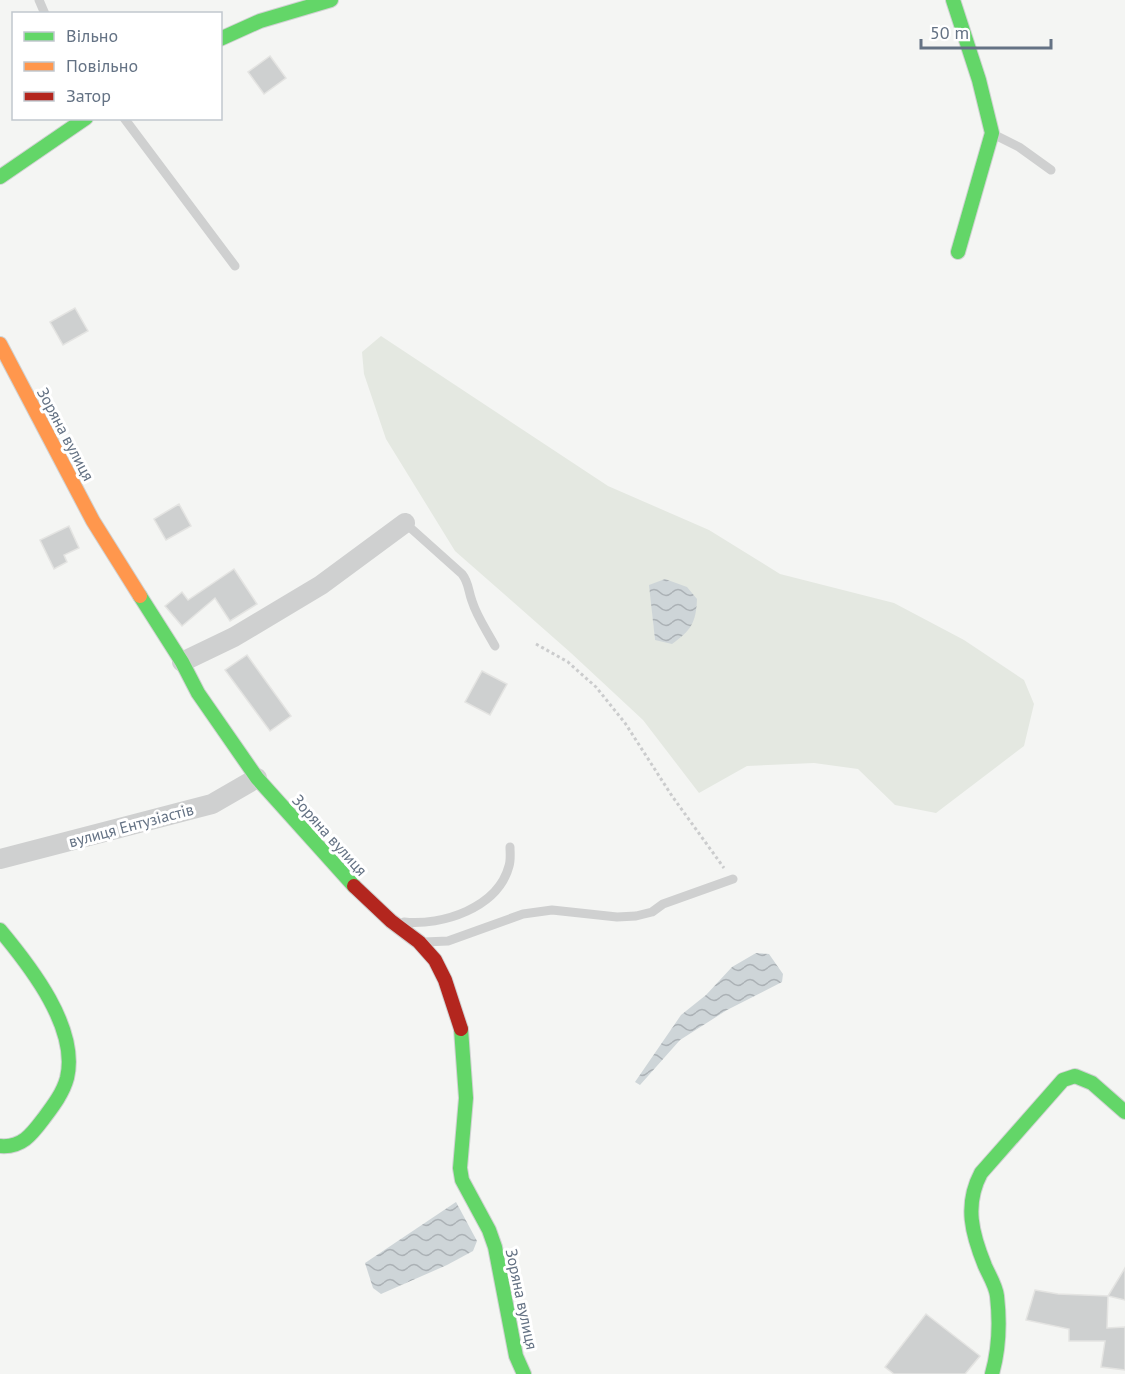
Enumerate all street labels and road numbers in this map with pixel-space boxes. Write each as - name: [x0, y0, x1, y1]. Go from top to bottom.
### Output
- street label: Зоряна вулиця: [33, 384, 99, 484]
- street label: Зоряна вулиця: [288, 790, 372, 880]
- street label: вулиця Ентузіастів: [66, 799, 196, 851]
- street label: Зоряна вулиця: [502, 1247, 542, 1351]

